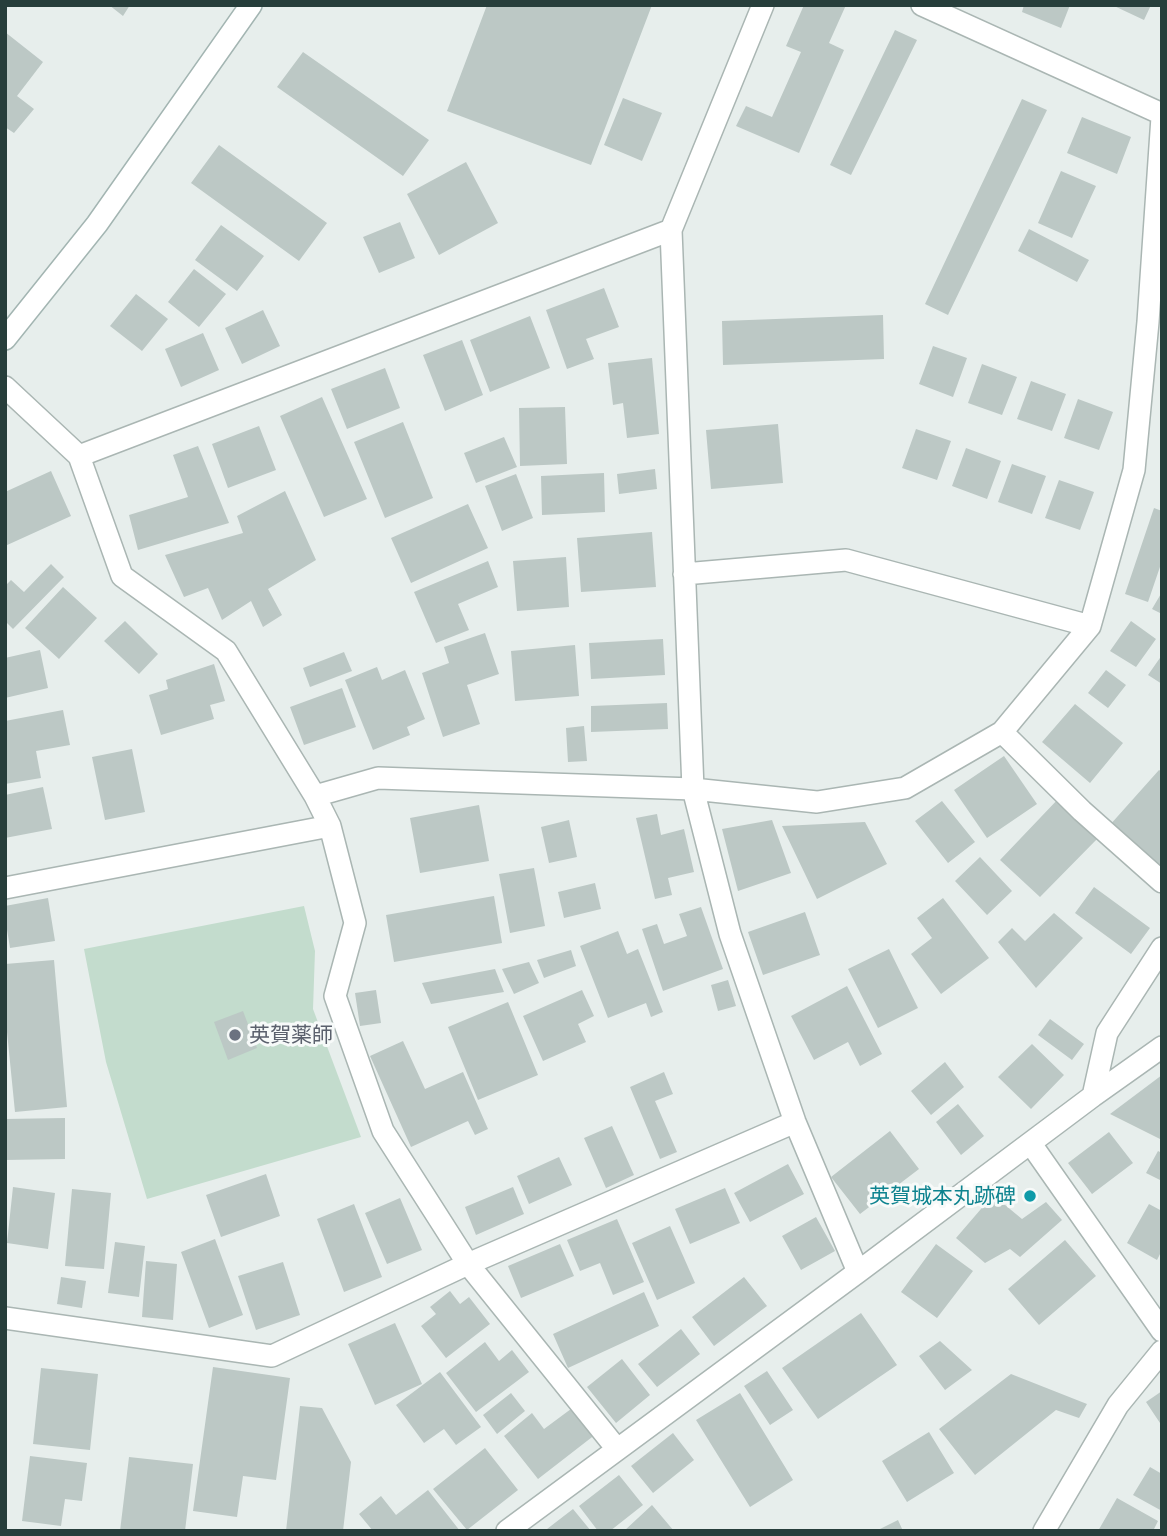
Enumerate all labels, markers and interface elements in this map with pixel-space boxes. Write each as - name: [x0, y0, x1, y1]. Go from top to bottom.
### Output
- place label: 英賀薬師: [249, 1022, 333, 1048]
- marker: 英賀薬師: [227, 1027, 243, 1043]
- place label: 英賀城本丸跡碑: [869, 1183, 1016, 1209]
- marker: 英賀城本丸跡碑: [1022, 1188, 1038, 1204]

